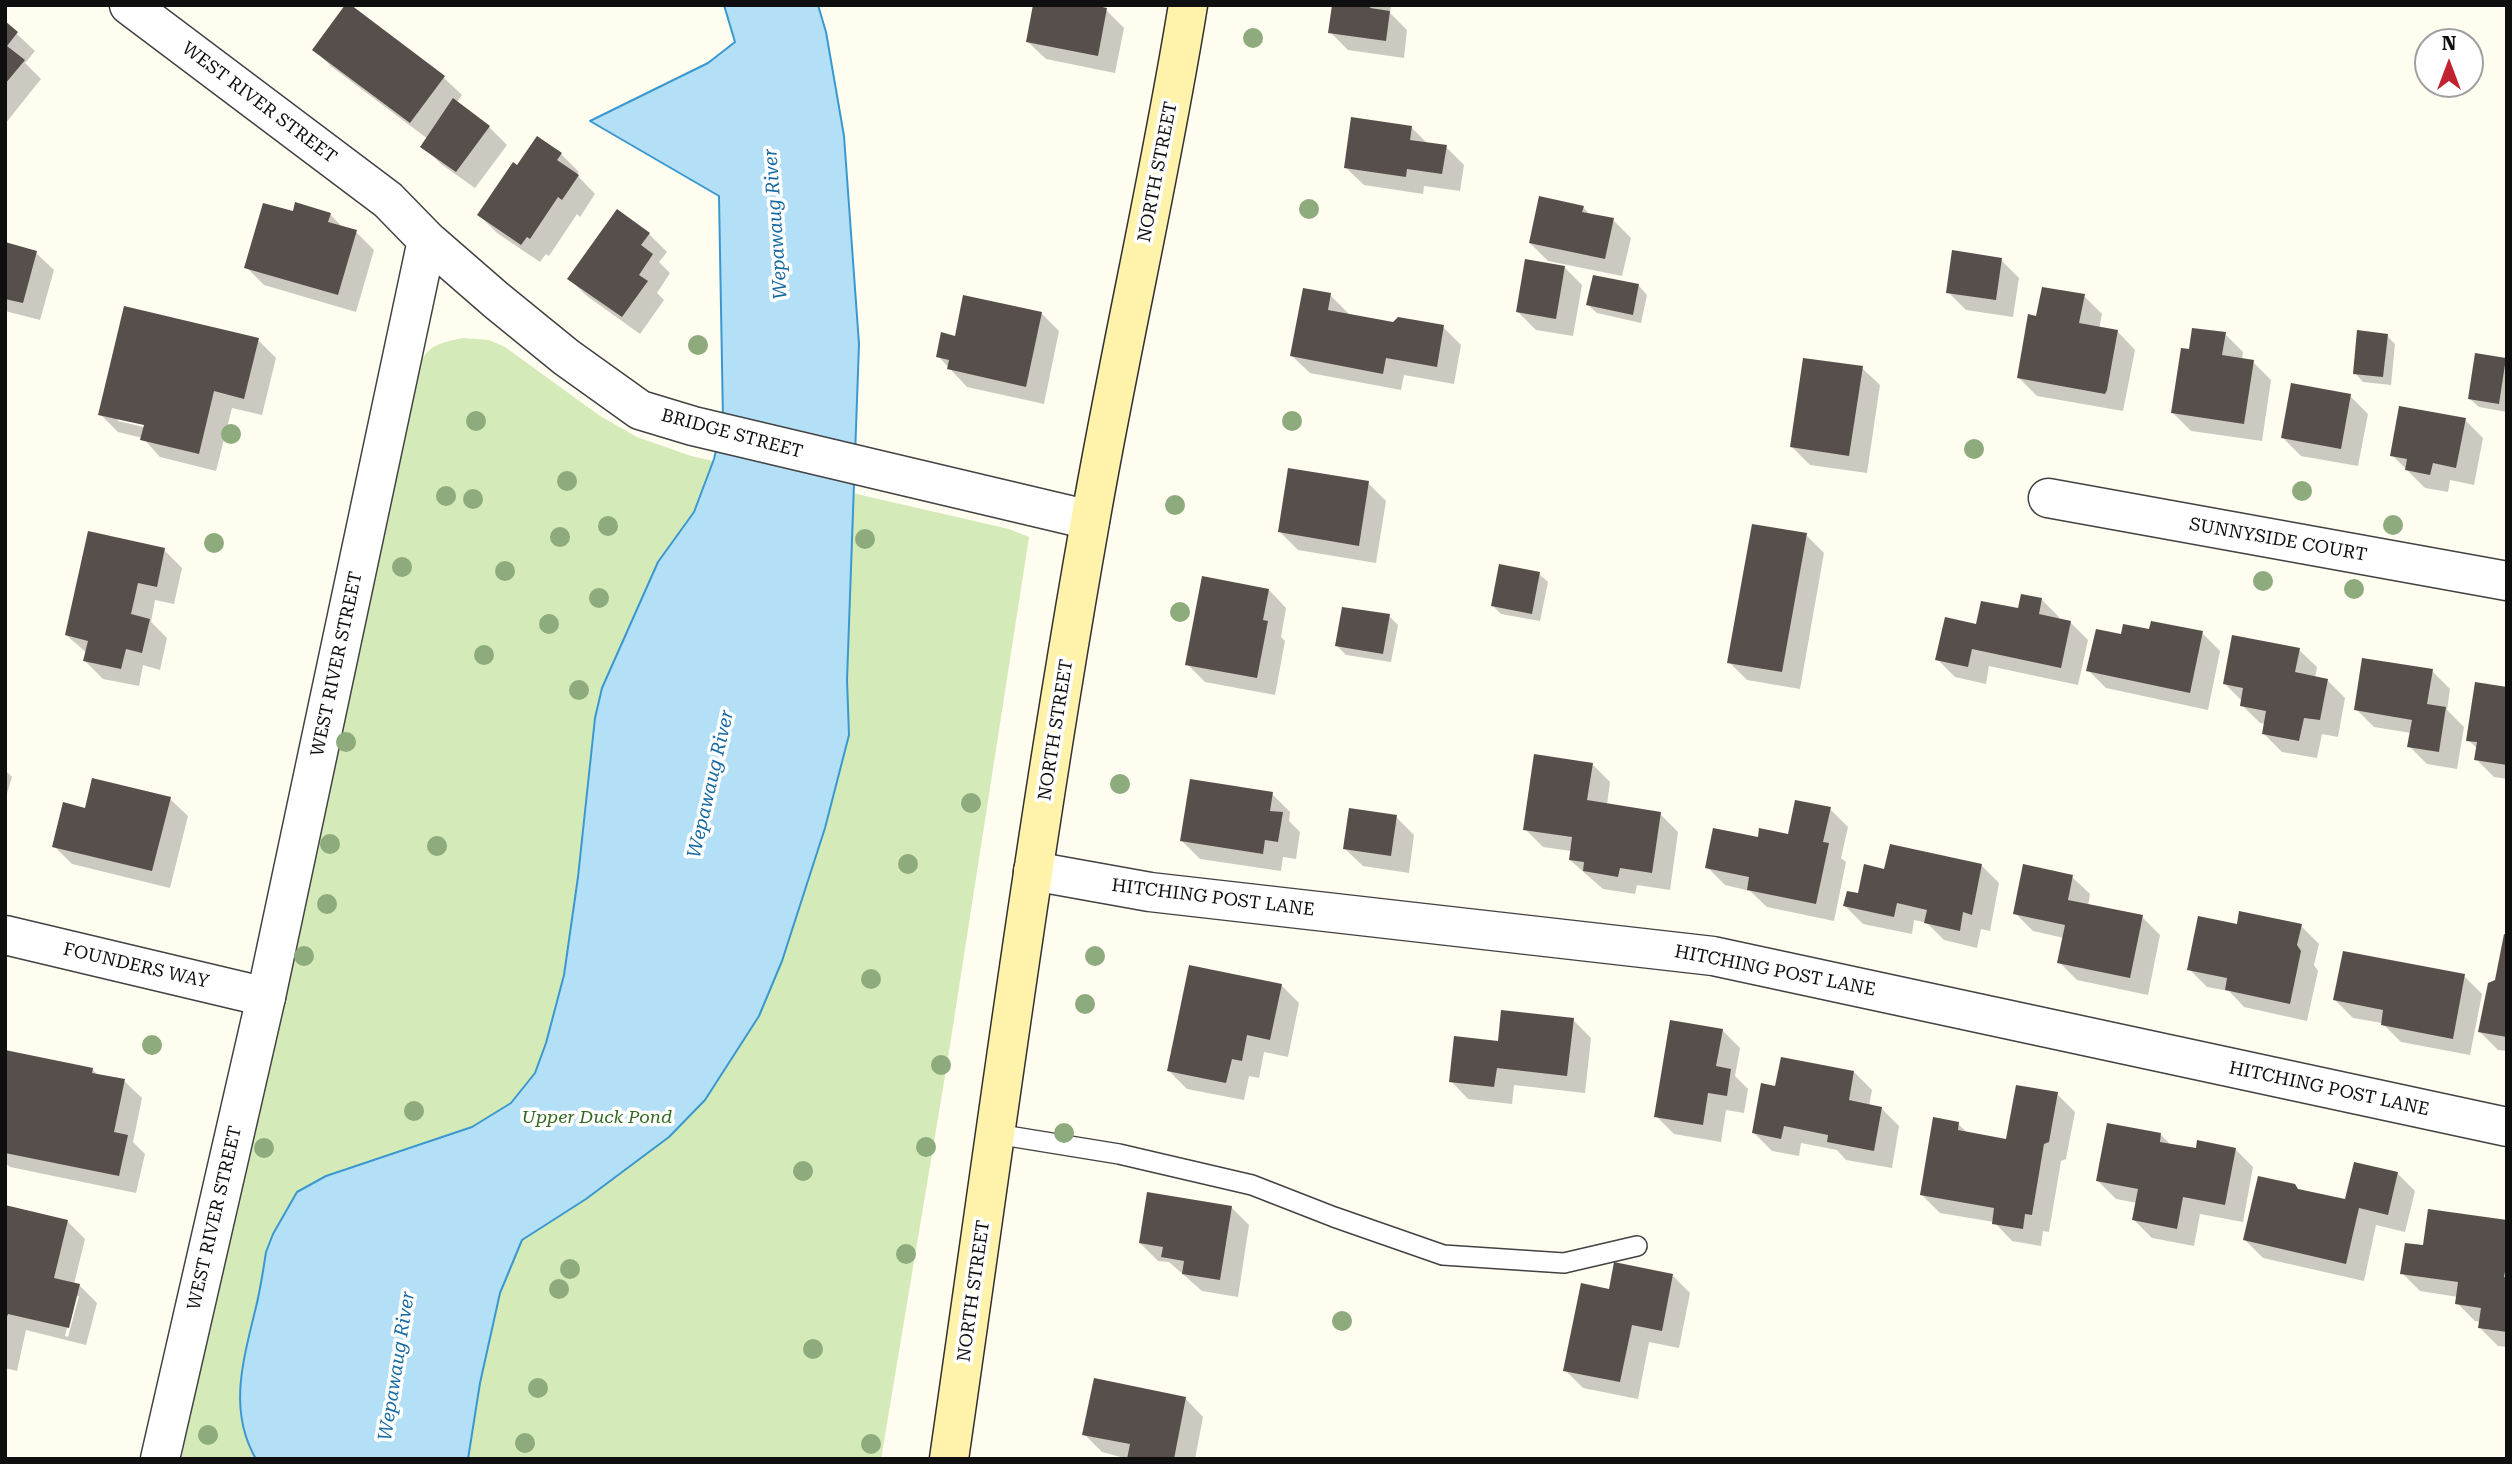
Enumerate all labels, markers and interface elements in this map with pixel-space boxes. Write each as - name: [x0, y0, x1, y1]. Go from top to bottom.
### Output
- north arrow: [2414, 28, 2484, 98]
- text: N: [2442, 32, 2456, 55]
- street label: WEST RIVER STREET: [177, 38, 341, 168]
- street label: NORTH STREET: [1134, 100, 1182, 244]
- water label: Wepawaug River: [759, 148, 793, 300]
- street label: BRIDGE STREET: [659, 405, 805, 463]
- street label: SUNNYSIDE COURT: [2187, 514, 2369, 566]
- street label: WEST RIVER STREET: [307, 570, 367, 758]
- street label: NORTH STREET: [1034, 658, 1078, 802]
- water label: Wepawaug River: [683, 708, 739, 860]
- street label: HITCHING POST LANE: [1110, 875, 1316, 921]
- street label: FOUNDERS WAY: [61, 939, 211, 993]
- street label: HITCHING POST LANE: [1673, 941, 1877, 1001]
- street label: HITCHING POST LANE: [2227, 1057, 2431, 1121]
- park label: Upper Duck Pond: [522, 1107, 672, 1129]
- street label: WEST RIVER STREET: [183, 1124, 247, 1312]
- street label: NORTH STREET: [953, 1219, 995, 1363]
- water label: Wepawaug River: [374, 1290, 420, 1442]

